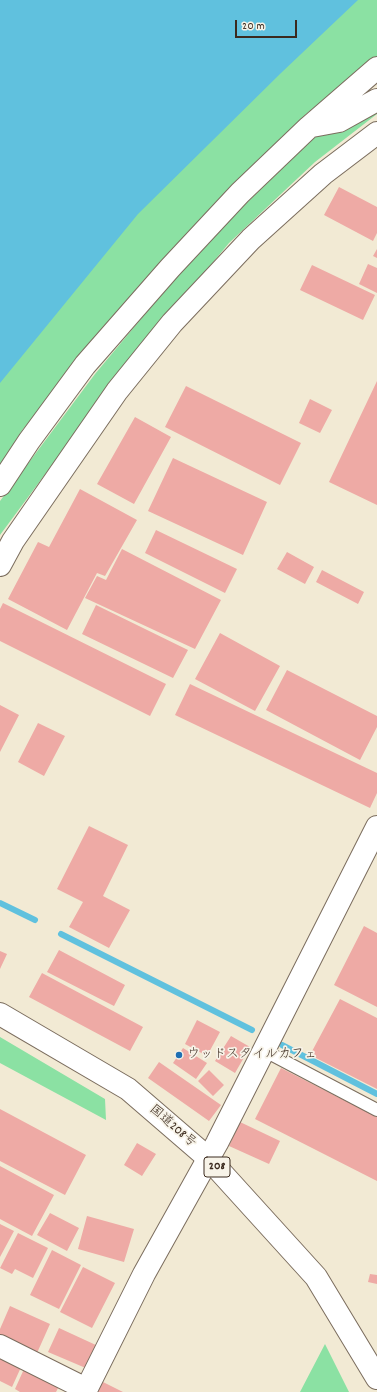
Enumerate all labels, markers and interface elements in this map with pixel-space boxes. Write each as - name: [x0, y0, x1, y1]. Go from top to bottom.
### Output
- scale bar: [237, 12, 299, 38]
- text: 20 m: [242, 18, 265, 35]
- place label: ウッドスタイルカフェ: [187, 1047, 317, 1063]
- marker: ウッドスタイルカフェ: [174, 1050, 184, 1060]
- street label: 国道208号: [145, 1102, 199, 1152]
- road number: 208: [204, 1157, 230, 1177]

